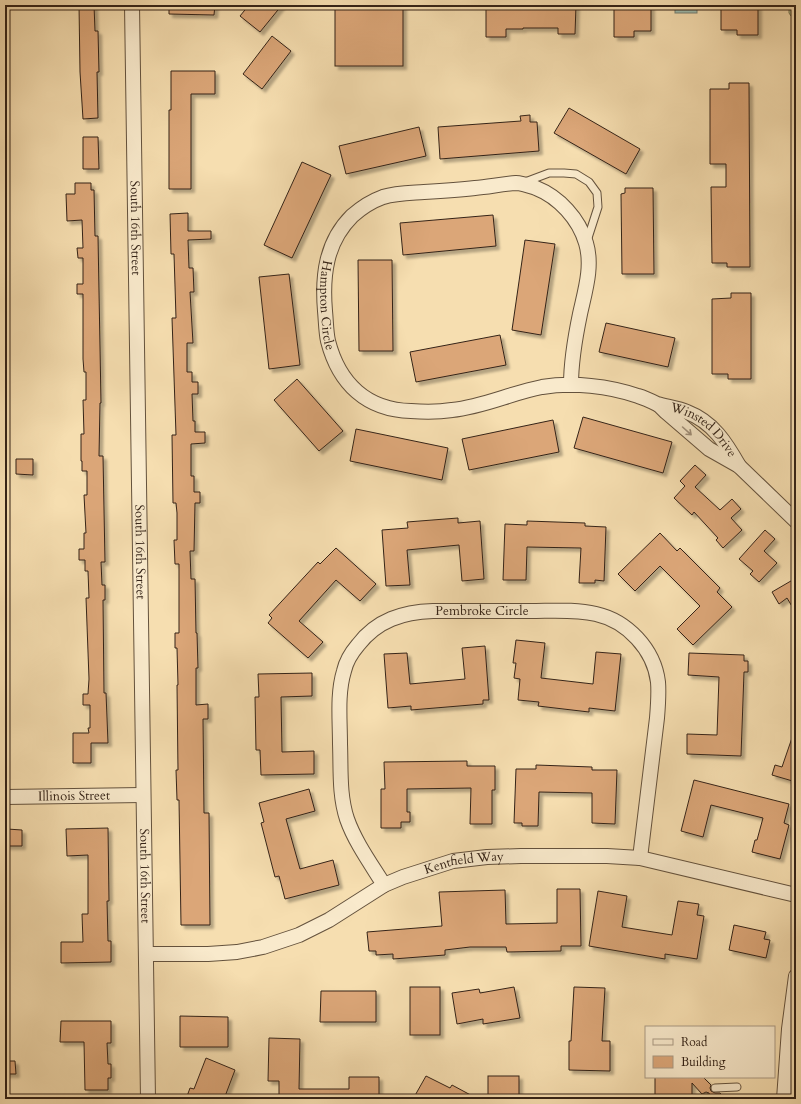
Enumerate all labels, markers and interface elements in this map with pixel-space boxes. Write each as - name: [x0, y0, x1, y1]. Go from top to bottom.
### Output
- street label: South 16th Street: [126, 180, 145, 276]
- street label: Hampton Circle: [315, 259, 339, 352]
- street label: Winsted Drive: [668, 398, 741, 461]
- one-way arrow: [682, 426, 692, 435]
- street label: South 16th Street: [130, 504, 150, 599]
- street label: Pembroke Circle: [435, 602, 529, 620]
- street label: Illinois Street: [38, 786, 110, 806]
- street label: South 16th Street: [135, 828, 154, 923]
- street label: Kentfield Way: [422, 847, 504, 879]
- legend: [645, 1026, 775, 1078]
- text: Road: [681, 1034, 708, 1050]
- text: Building: [681, 1054, 726, 1070]

